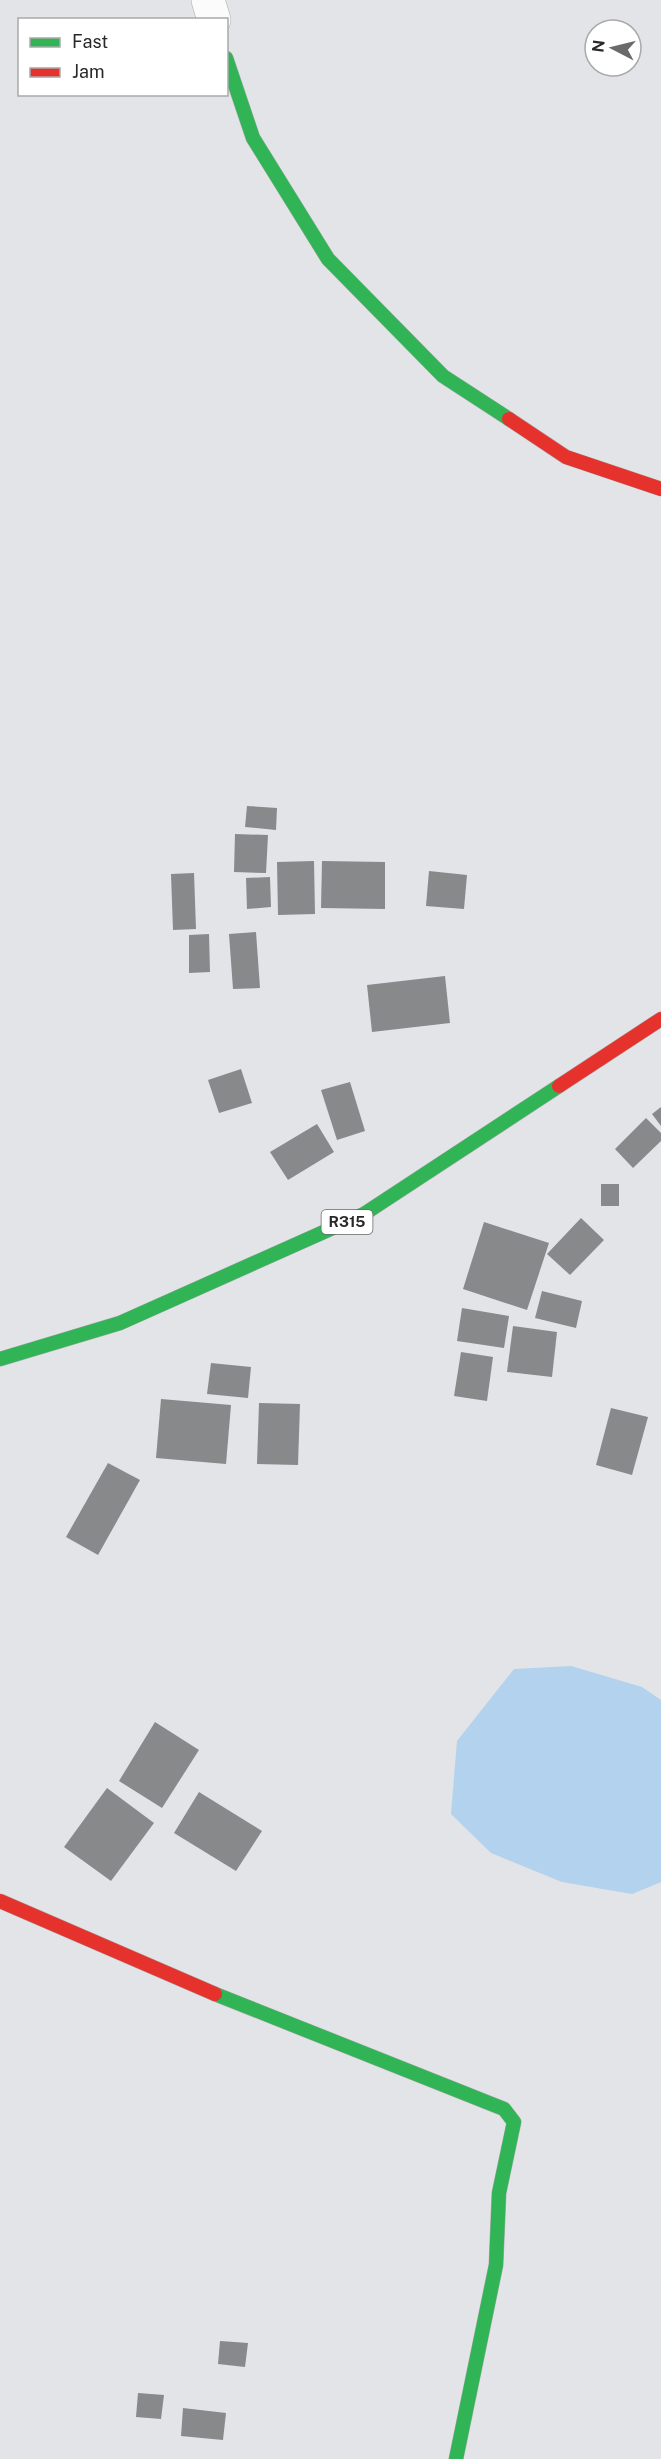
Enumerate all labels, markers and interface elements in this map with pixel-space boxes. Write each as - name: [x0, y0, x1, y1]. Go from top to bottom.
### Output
- legend: [18, 18, 228, 96]
- north arrow: [583, 18, 643, 78]
- text: Fast: [72, 31, 108, 52]
- text: N: [588, 39, 609, 54]
- text: Jam: [72, 61, 105, 82]
- road number: R315: [322, 1210, 372, 1234]

